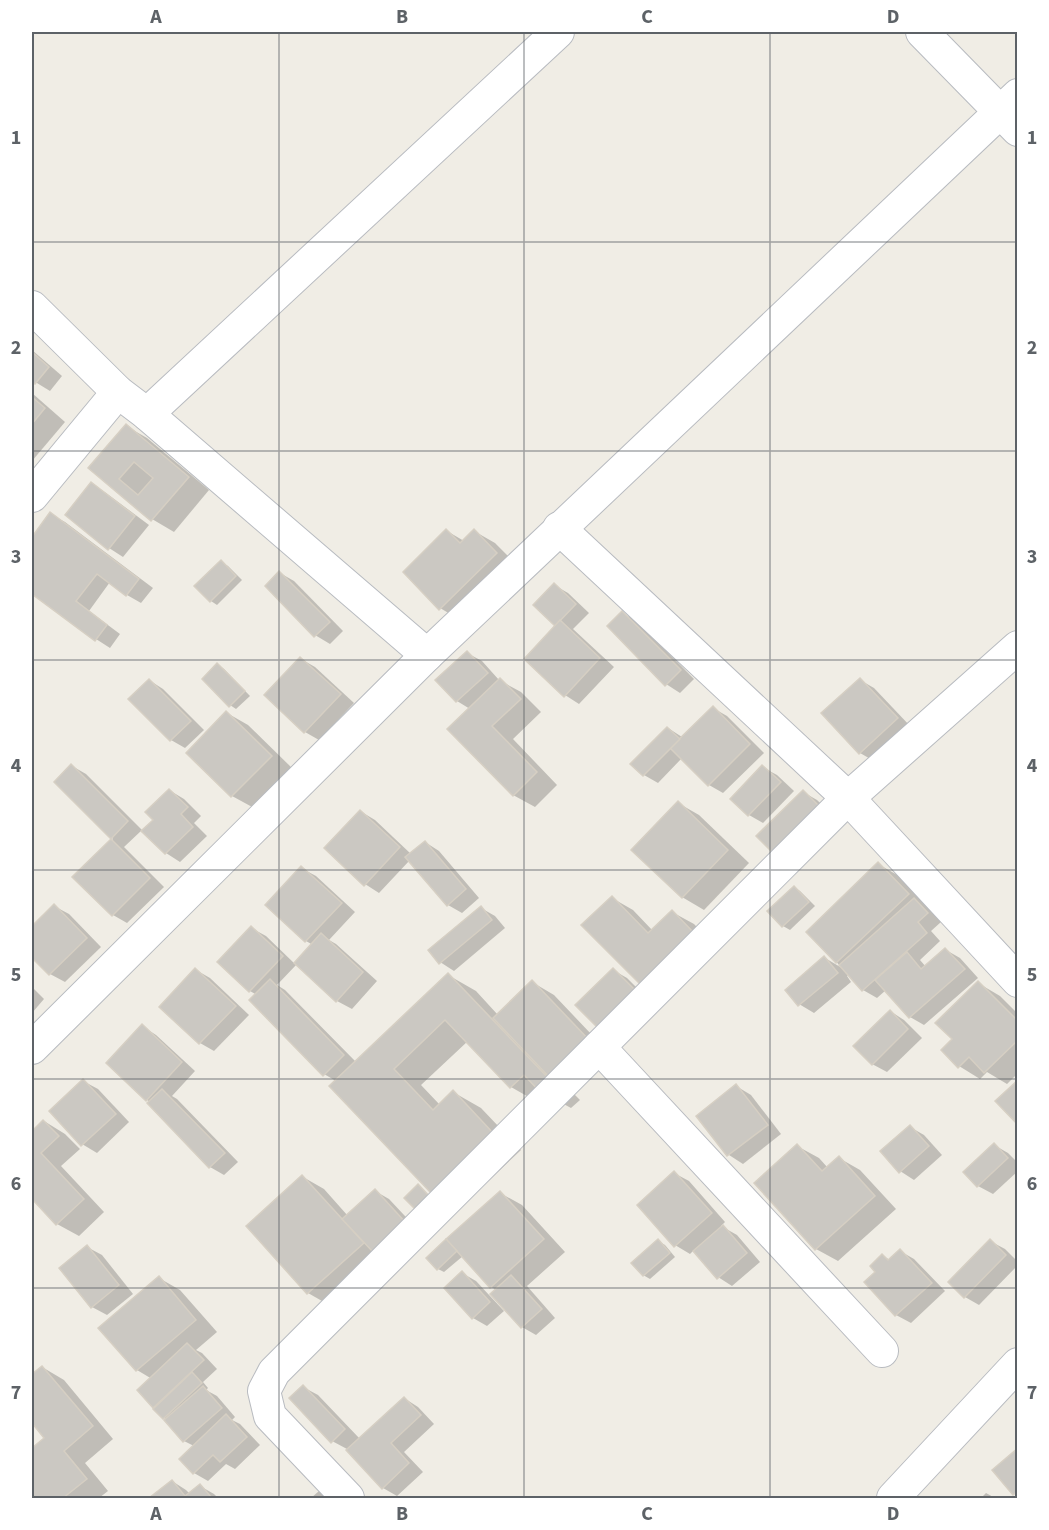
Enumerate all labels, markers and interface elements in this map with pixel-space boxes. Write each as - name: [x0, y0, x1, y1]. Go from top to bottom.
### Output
- text: A: [149, 3, 162, 31]
- text: B: [396, 3, 408, 31]
- text: C: [641, 3, 653, 31]
- text: D: [887, 3, 899, 31]
- text: 1: [11, 124, 21, 152]
- text: 1: [1027, 124, 1037, 152]
- text: 2: [11, 334, 21, 362]
- text: 2: [1027, 334, 1037, 362]
- text: 3: [11, 543, 21, 571]
- text: 3: [1027, 543, 1037, 571]
- text: 4: [11, 752, 22, 780]
- text: 4: [1027, 752, 1038, 780]
- text: 5: [11, 961, 21, 989]
- text: 5: [1027, 961, 1037, 989]
- text: 6: [11, 1170, 21, 1198]
- text: 6: [1027, 1170, 1037, 1198]
- text: 7: [11, 1379, 21, 1407]
- text: 7: [1027, 1379, 1037, 1407]
- text: A: [149, 1500, 162, 1528]
- text: B: [396, 1500, 408, 1528]
- text: C: [641, 1500, 653, 1528]
- text: D: [887, 1500, 899, 1528]

